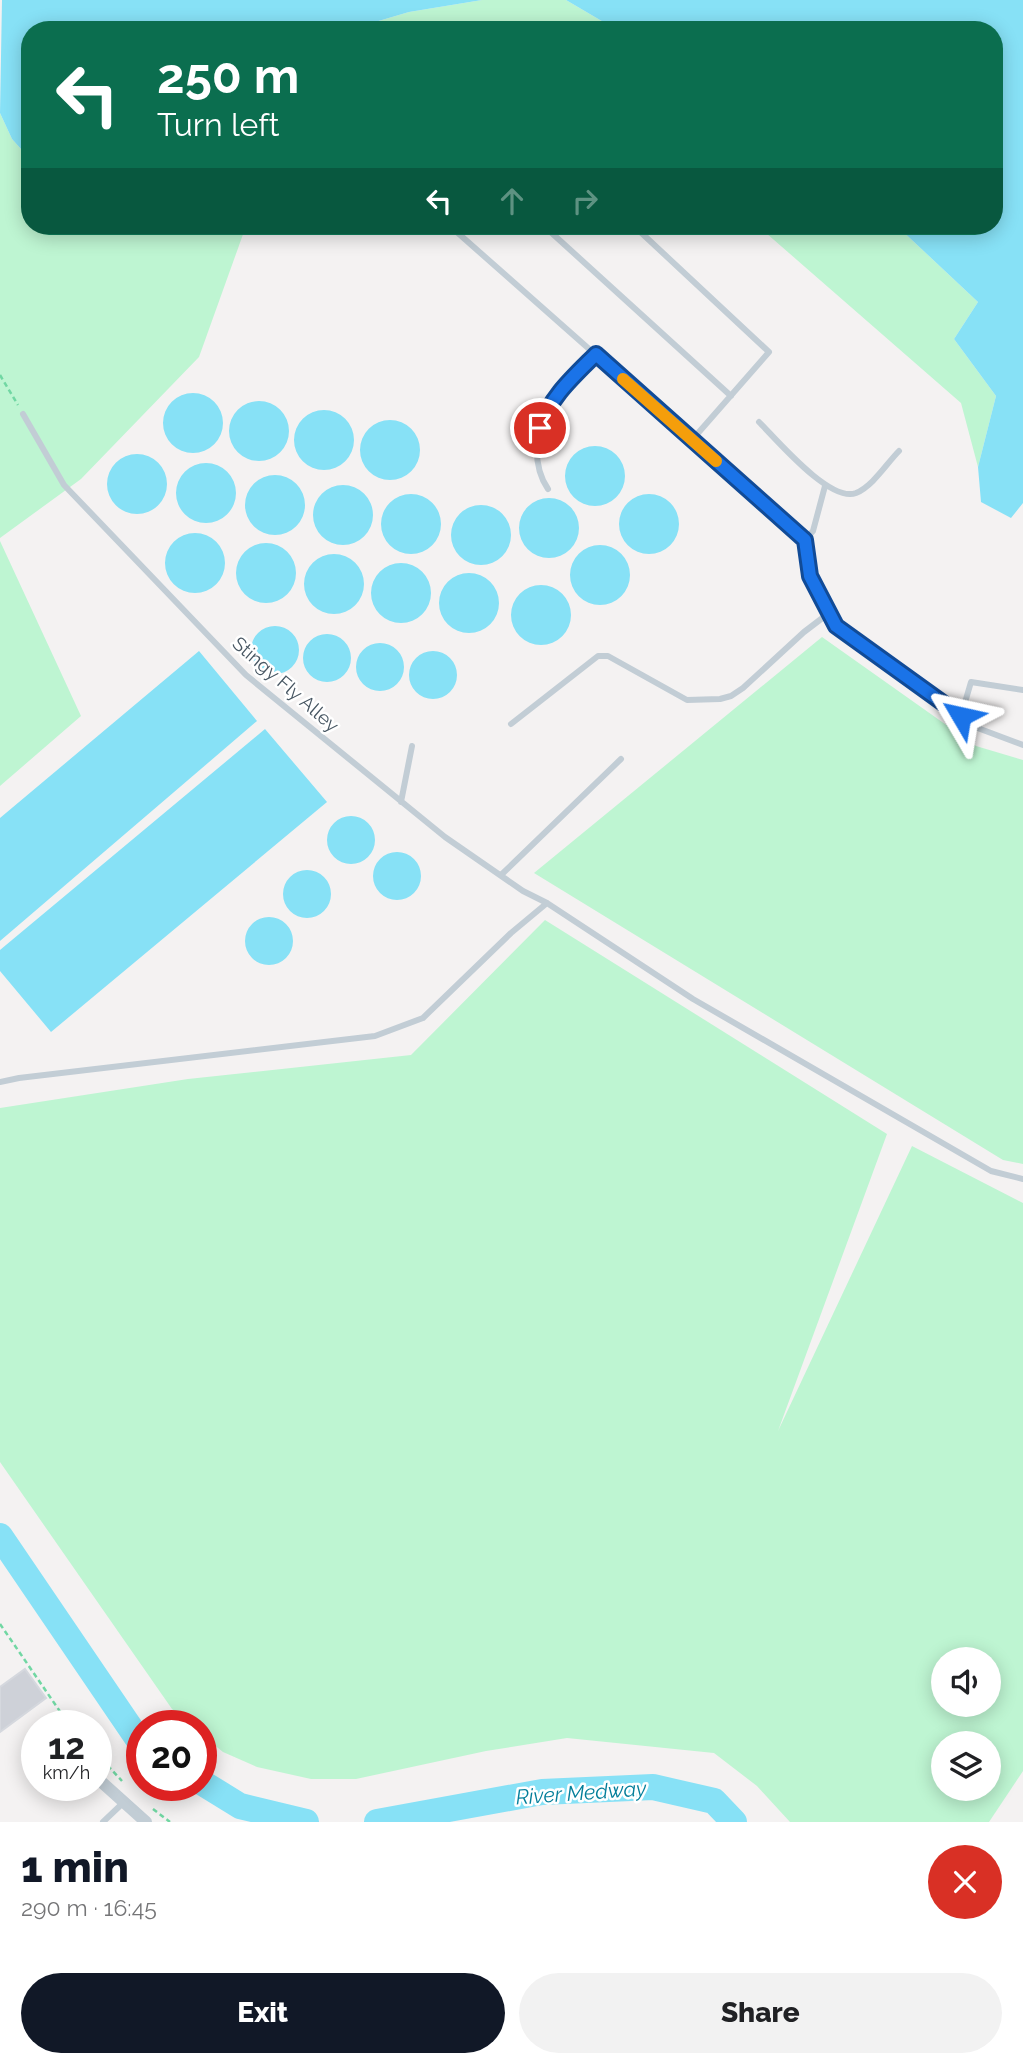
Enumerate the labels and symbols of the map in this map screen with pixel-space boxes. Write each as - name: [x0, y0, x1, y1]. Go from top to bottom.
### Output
- pin: [510, 398, 570, 458]
- street label: Stingy Fly Alley: [228, 632, 344, 736]
- position arrow: [924, 679, 998, 753]
- speed limit sign: 20: [126, 1710, 217, 1801]
- water label: River Medway: [515, 1775, 648, 1810]

